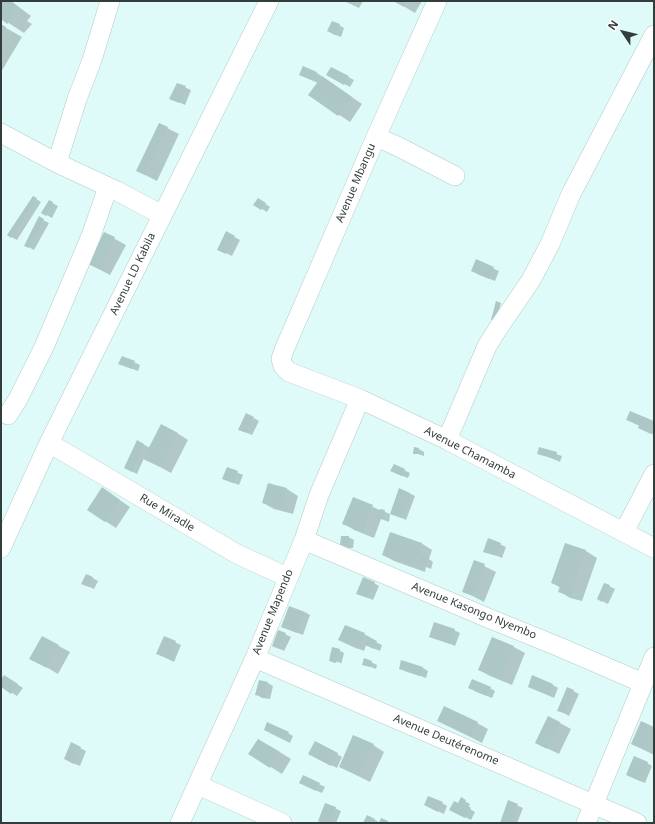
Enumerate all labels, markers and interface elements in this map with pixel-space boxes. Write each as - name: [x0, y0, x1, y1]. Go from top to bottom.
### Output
- north arrow: [603, 12, 643, 52]
- text: N: [604, 17, 621, 33]
- street label: Avenue Mbangu: [333, 141, 379, 225]
- street label: Avenue LD Kabila: [107, 231, 159, 317]
- street label: Avenue Chamamba: [422, 424, 518, 482]
- street label: Rue Miradle: [137, 491, 197, 535]
- street label: Avenue Mapendo: [250, 567, 296, 657]
- street label: Avenue Kasongo Nyembo: [410, 580, 538, 642]
- street label: Avenue Deutérenome: [391, 712, 501, 768]

